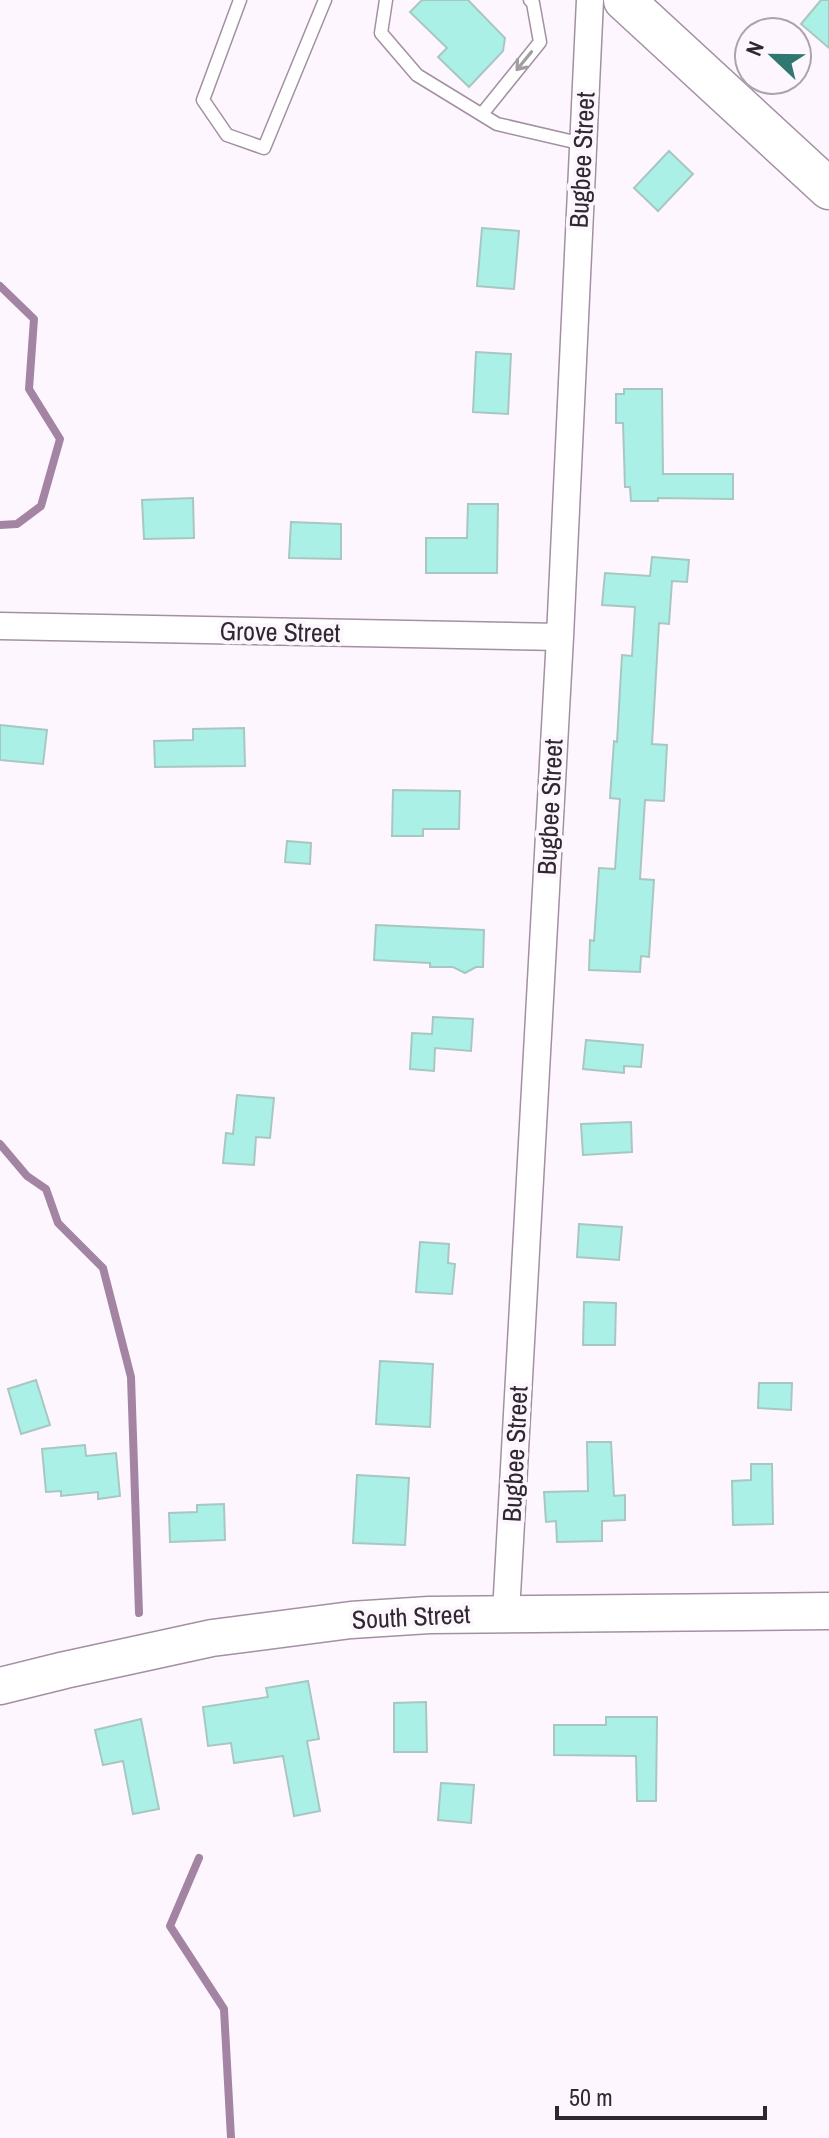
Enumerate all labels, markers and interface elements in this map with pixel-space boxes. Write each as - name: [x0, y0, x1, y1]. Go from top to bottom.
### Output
- north arrow: [733, 16, 813, 96]
- text: N: [738, 37, 771, 60]
- one-way arrow: [516, 50, 533, 71]
- street label: Bugbee Street: [560, 91, 603, 229]
- street label: Grove Street: [219, 613, 341, 650]
- street label: Bugbee Street: [528, 738, 571, 876]
- street label: Bugbee Street: [493, 1385, 536, 1523]
- street label: South Street: [351, 1596, 471, 1637]
- scale bar: [557, 2070, 765, 2120]
- text: 50 m: [569, 2081, 613, 2113]

